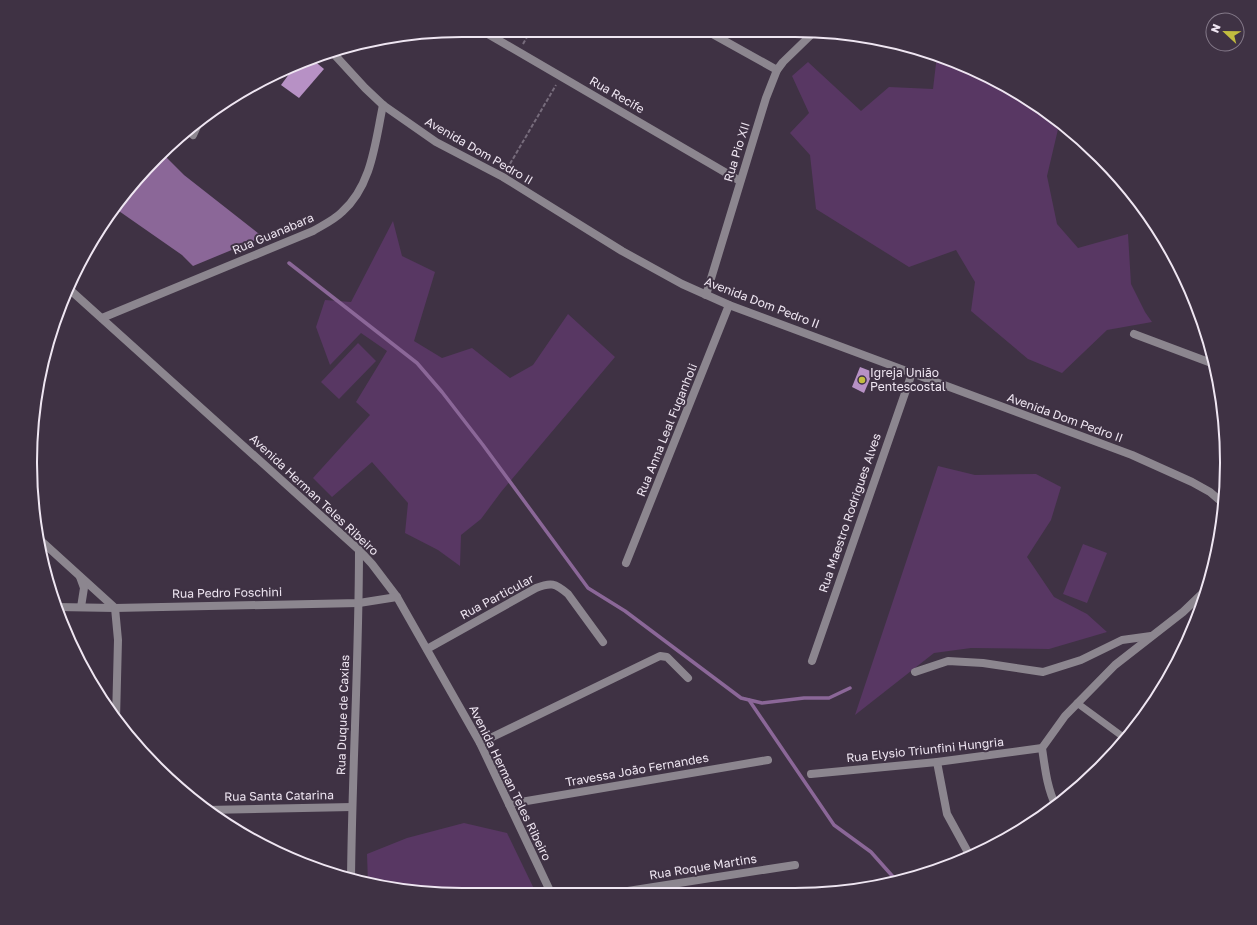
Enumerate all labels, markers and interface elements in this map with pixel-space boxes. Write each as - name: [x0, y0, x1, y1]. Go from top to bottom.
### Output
- north arrow: [1205, 12, 1245, 52]
- text: N: [1208, 22, 1223, 34]
- street label: Rua Recife: [587, 73, 647, 116]
- street label: Avenida Dom Pedro II: [423, 114, 536, 188]
- street label: Rua Pio XII: [720, 120, 753, 184]
- street label: Rua Guanabara: [230, 210, 316, 257]
- street label: Avenida Dom Pedro II: [702, 274, 822, 331]
- street label: Rua Anna Leal Fuganholi: [633, 361, 700, 499]
- place label: Igreja União Pentescostal: [870, 365, 946, 394]
- marker: Igreja União Pentescostal: [857, 375, 867, 385]
- street label: Avenida Dom Pedro II: [1005, 390, 1125, 445]
- street label: Avenida Herman Teles Ribeiro: [247, 431, 382, 558]
- street label: Rua Maestro Rodrigues Alves: [815, 431, 884, 595]
- street label: Rua Particular: [457, 571, 537, 622]
- street label: Rua Pedro Foschini: [172, 584, 282, 601]
- street label: Rua Duque de Caxias: [333, 655, 352, 775]
- street label: Avenida Herman Teles Ribeiro: [466, 703, 555, 863]
- street label: Rua Elysio Triunfini Hungria: [845, 734, 1004, 765]
- street label: Travessa João Fernandes: [564, 750, 710, 789]
- street label: Rua Santa Catarina: [224, 787, 334, 804]
- street label: Rua Roque Martins: [648, 851, 758, 882]

